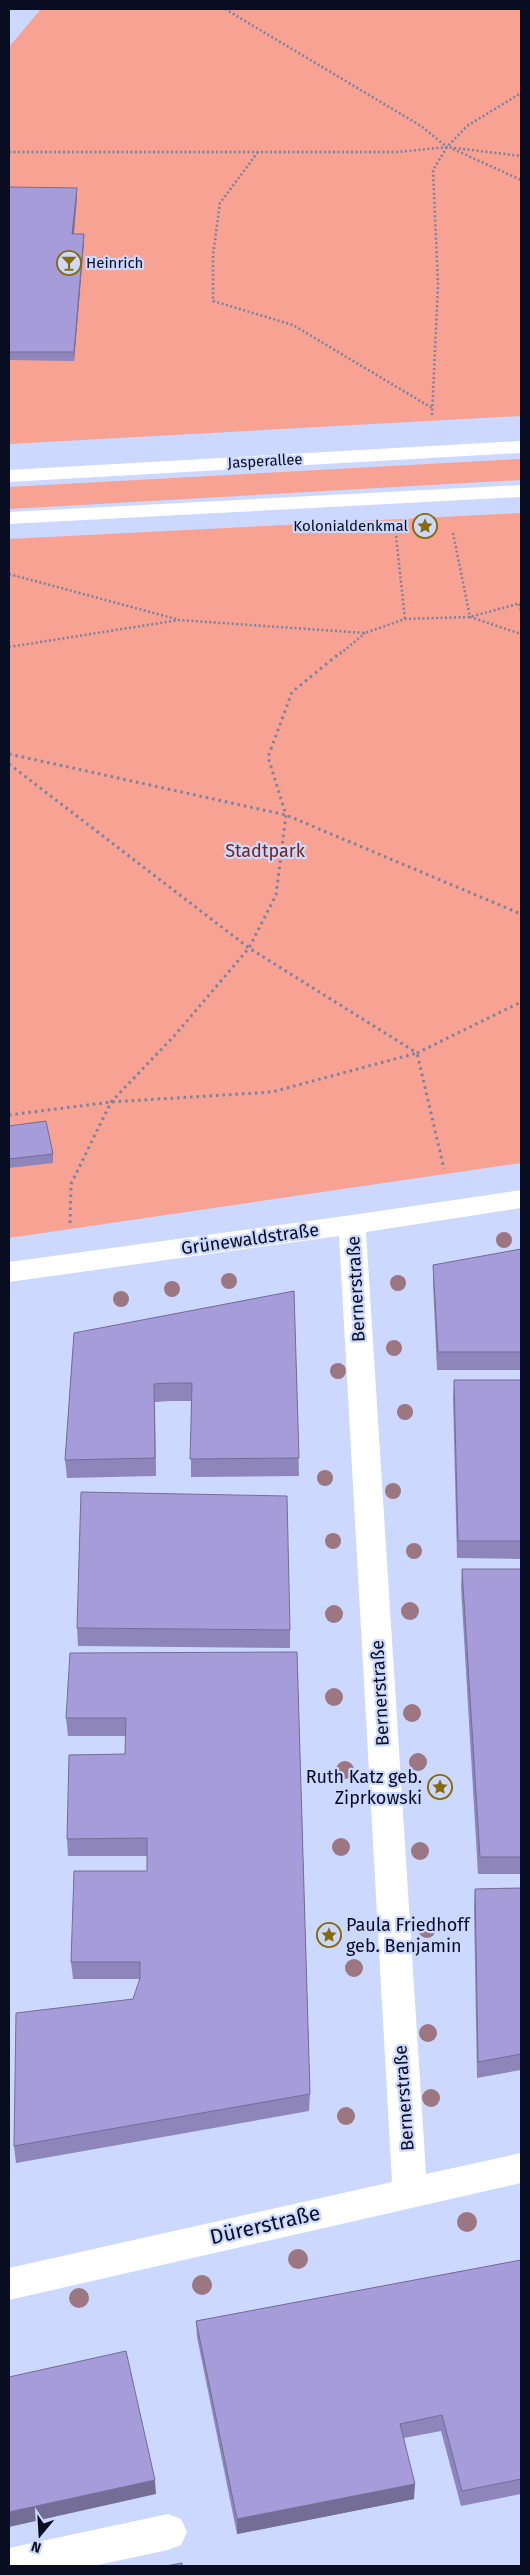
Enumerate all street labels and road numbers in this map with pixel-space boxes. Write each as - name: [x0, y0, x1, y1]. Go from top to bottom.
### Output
- street label: Jasperallee: [227, 450, 303, 472]
- street label: Grünewaldstraße: [180, 1218, 320, 1260]
- street label: Bernerstraße: [342, 1235, 370, 1343]
- street label: Bernerstraße: [366, 1639, 394, 1747]
- street label: Bernerstraße: [389, 2044, 419, 2152]
- street label: Dürerstraße: [207, 2200, 323, 2250]

